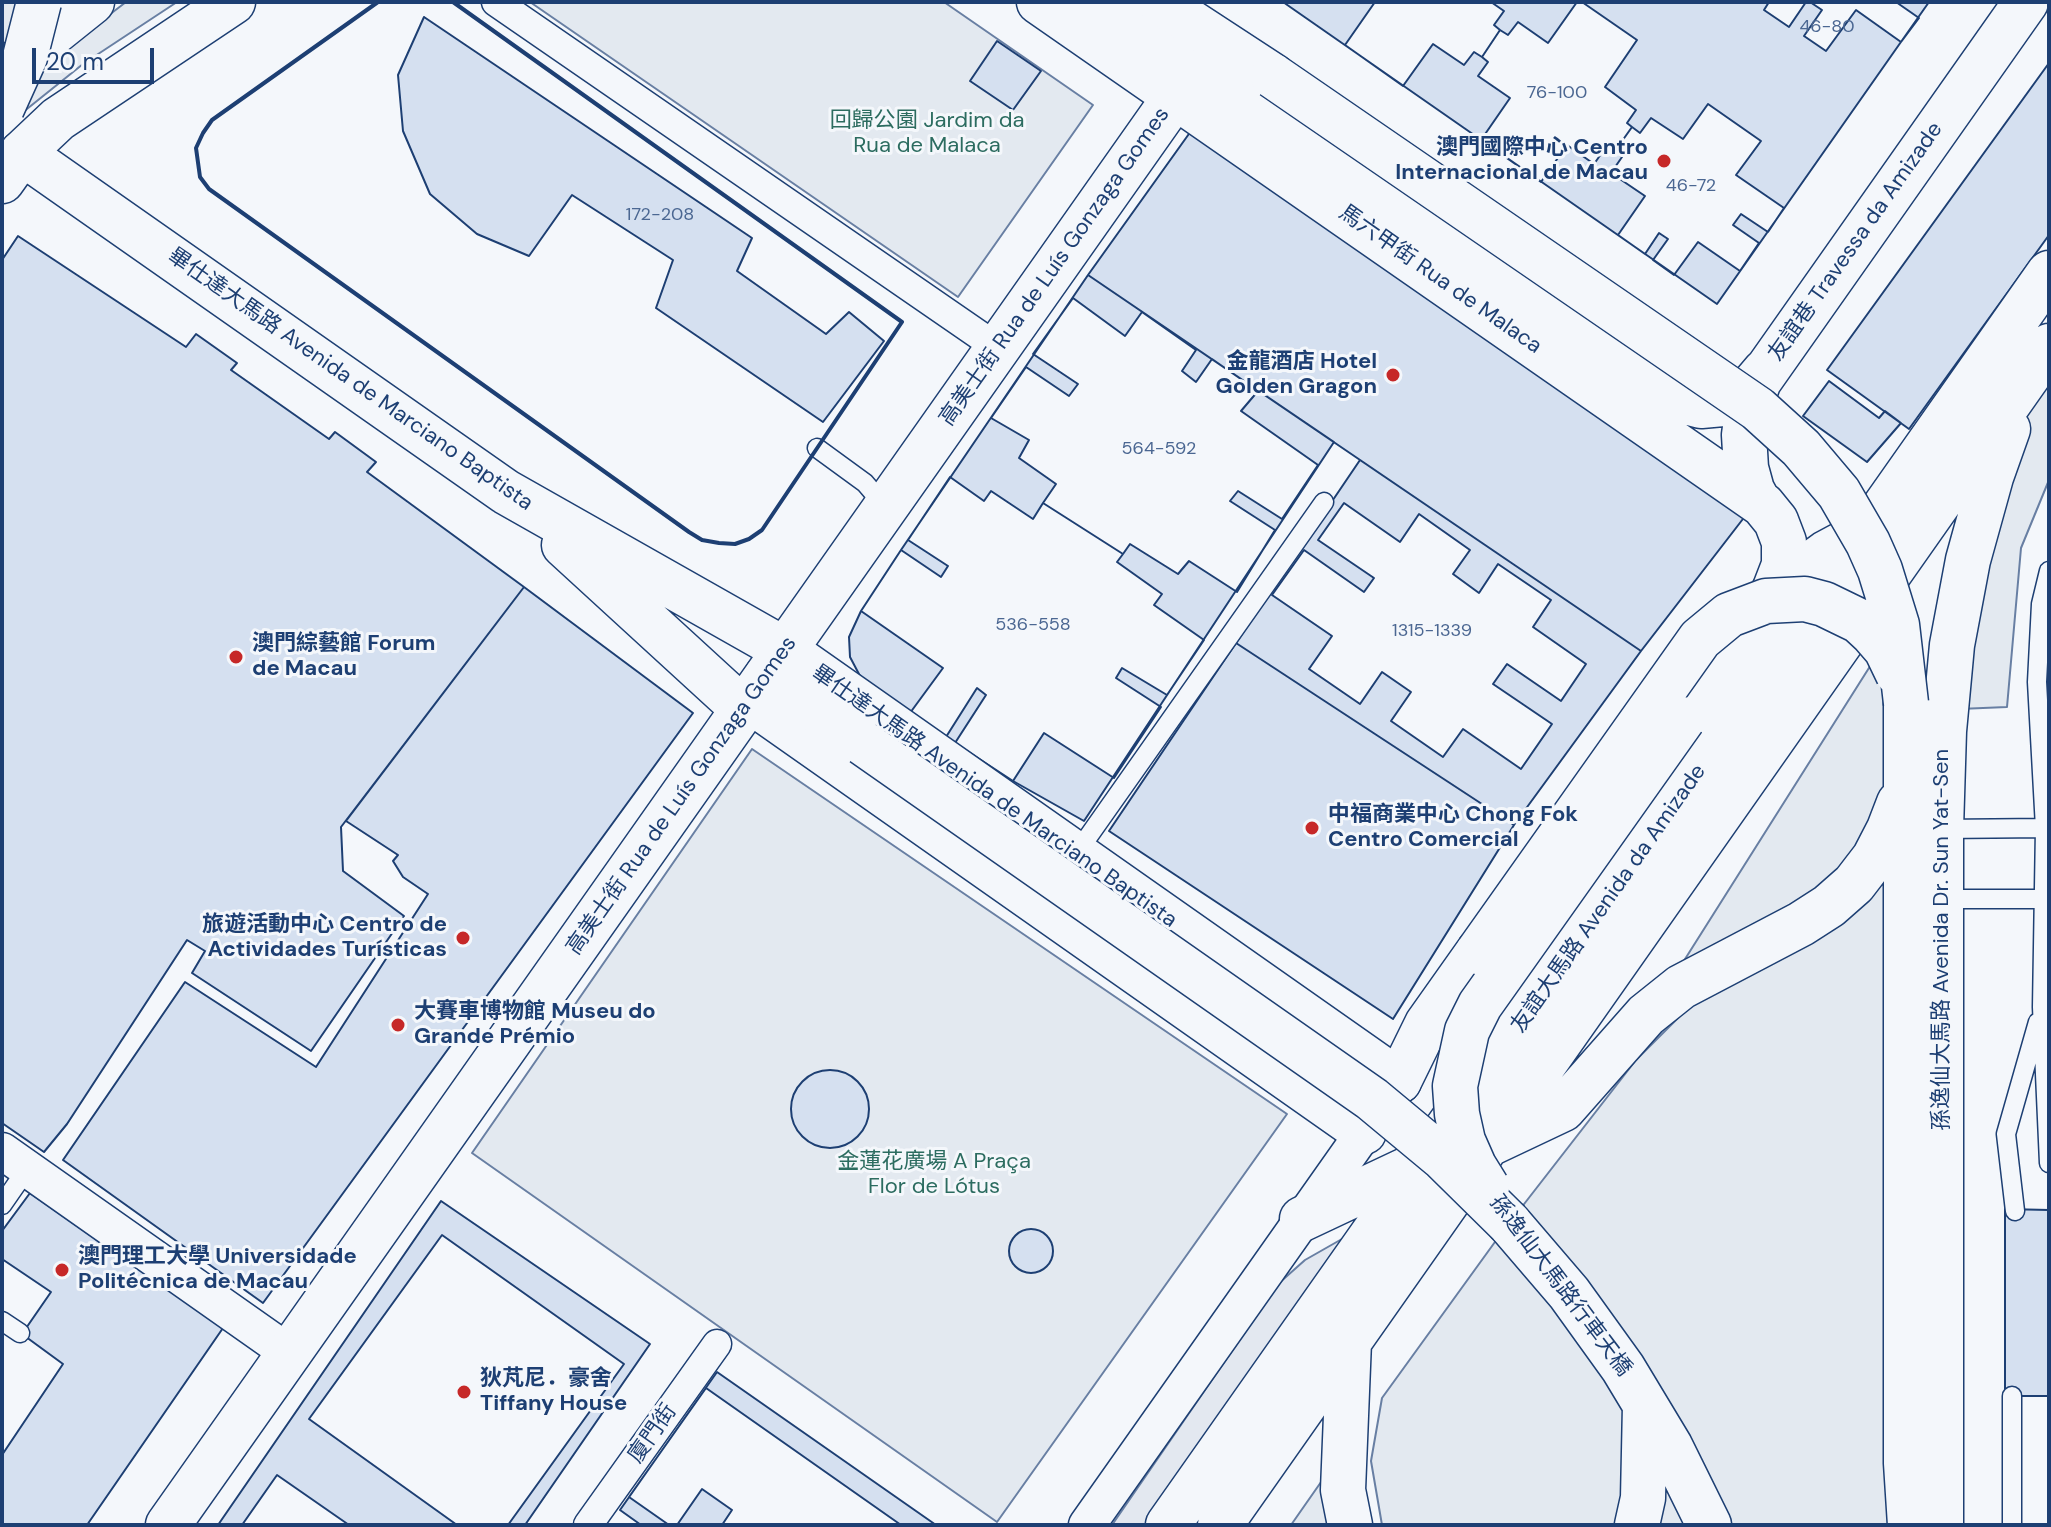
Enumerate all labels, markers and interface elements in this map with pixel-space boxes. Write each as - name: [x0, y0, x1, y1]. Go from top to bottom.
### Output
- house number: 46-80: [1799, 16, 1855, 38]
- scale bar: [36, 32, 158, 82]
- text: 20 m: [46, 46, 104, 77]
- house number: 76-100: [1527, 82, 1587, 104]
- street label: 高美士街 Rua de Luís Gonzaga Gomes: [934, 103, 1176, 431]
- park label: 回歸公園 Jardim da Rua de Malaca: [830, 108, 1024, 160]
- street label: 友誼巷 Travessa da Amizade: [1763, 117, 1949, 367]
- place label: 澳門國際中心 Centro Internacional de Macau: [1395, 135, 1648, 186]
- marker: 澳門國際中心 Centro Internacional de Macau: [1655, 152, 1673, 170]
- house number: 46-72: [1666, 175, 1716, 197]
- street label: 馬六甲街 Rua de Malaca: [1334, 200, 1546, 360]
- house number: 172-208: [626, 204, 694, 226]
- street label: 畢仕達大馬路 Avenida de Marciano Baptista: [162, 243, 538, 517]
- place label: 金龍酒店 Hotel Golden Gragon: [1216, 349, 1377, 400]
- marker: 金龍酒店 Hotel Golden Gragon: [1384, 366, 1402, 384]
- house number: 564-592: [1122, 438, 1196, 460]
- house number: 536-558: [995, 614, 1071, 636]
- house number: 1315-1339: [1392, 620, 1472, 642]
- place label: 澳門綜藝館 Forum de Macau: [252, 631, 435, 682]
- street label: 高美士街 Rua de Luís Gonzaga Gomes: [561, 632, 803, 960]
- marker: 澳門綜藝館 Forum de Macau: [227, 648, 245, 666]
- street label: 畢仕達大馬路 Avenida de Marciano Baptista: [806, 660, 1182, 934]
- street label: 孫逸仙大馬路 Avenida Dr. Sun Yat-Sen: [1929, 749, 1955, 1131]
- street label: 友誼大馬路 Avenida da Amizade: [1506, 760, 1712, 1038]
- place label: 中福商業中心 Chong Fok Centro Comercial: [1328, 802, 1578, 854]
- marker: 中福商業中心 Chong Fok Centro Comercial: [1303, 819, 1321, 837]
- place label: 旅遊活動中心 Centro de Actividades Turísticas: [202, 912, 447, 964]
- marker: 旅遊活動中心 Centro de Actividades Turísticas: [454, 929, 472, 947]
- place label: 大賽車博物館 Museu do Grande Prémio: [414, 999, 656, 1050]
- marker: 大賽車博物館 Museu do Grande Prémio: [389, 1016, 407, 1034]
- park label: 金蓮花廣場 A Praça Flor de Lótus: [837, 1149, 1031, 1200]
- street label: 孫逸仙大馬路行車天橋: [1483, 1190, 1637, 1382]
- place label: 澳門理工大學 Universidade Politécnica de Macau: [78, 1244, 357, 1296]
- marker: 澳門理工大學 Universidade Politécnica de Macau: [53, 1261, 71, 1279]
- place label: 狄芃尼．豪舍 Tiffany House: [480, 1366, 627, 1418]
- marker: 狄芃尼．豪舍 Tiffany House: [455, 1383, 473, 1401]
- street label: 廈門街: [623, 1399, 683, 1469]

